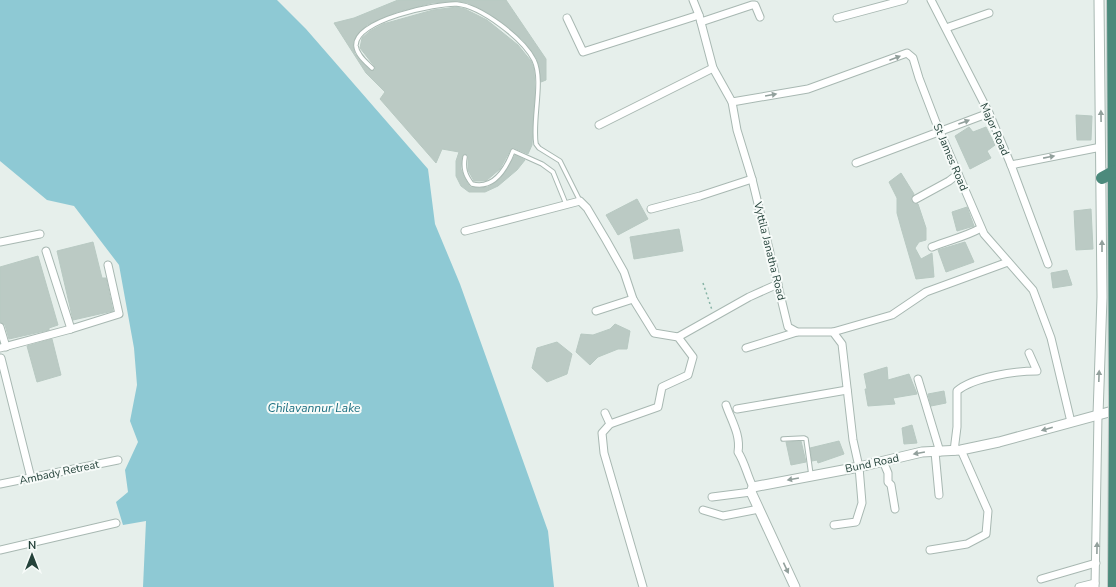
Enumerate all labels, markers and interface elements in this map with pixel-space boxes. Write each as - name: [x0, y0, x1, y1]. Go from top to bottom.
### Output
- one-way arrow: [889, 55, 901, 61]
- one-way arrow: [765, 92, 777, 98]
- street label: Major Road: [976, 100, 1013, 158]
- one-way arrow: [1098, 109, 1104, 122]
- one-way arrow: [959, 119, 971, 125]
- street label: St James Road: [930, 121, 971, 193]
- one-way arrow: [1043, 154, 1055, 160]
- street label: Vyttila Janatha Road: [750, 199, 789, 302]
- one-way arrow: [1099, 239, 1105, 252]
- one-way arrow: [1096, 369, 1102, 382]
- water label: Chilavannur Lake: [268, 400, 361, 416]
- one-way arrow: [1040, 426, 1053, 432]
- street label: Bund Road: [844, 450, 900, 477]
- one-way arrow: [913, 451, 926, 457]
- street label: Ambady Retreat: [18, 457, 100, 488]
- one-way arrow: [787, 477, 799, 483]
- north arrow: [12, 535, 52, 575]
- text: N: [28, 538, 36, 553]
- one-way arrow: [1094, 541, 1100, 554]
- one-way arrow: [783, 562, 789, 573]

